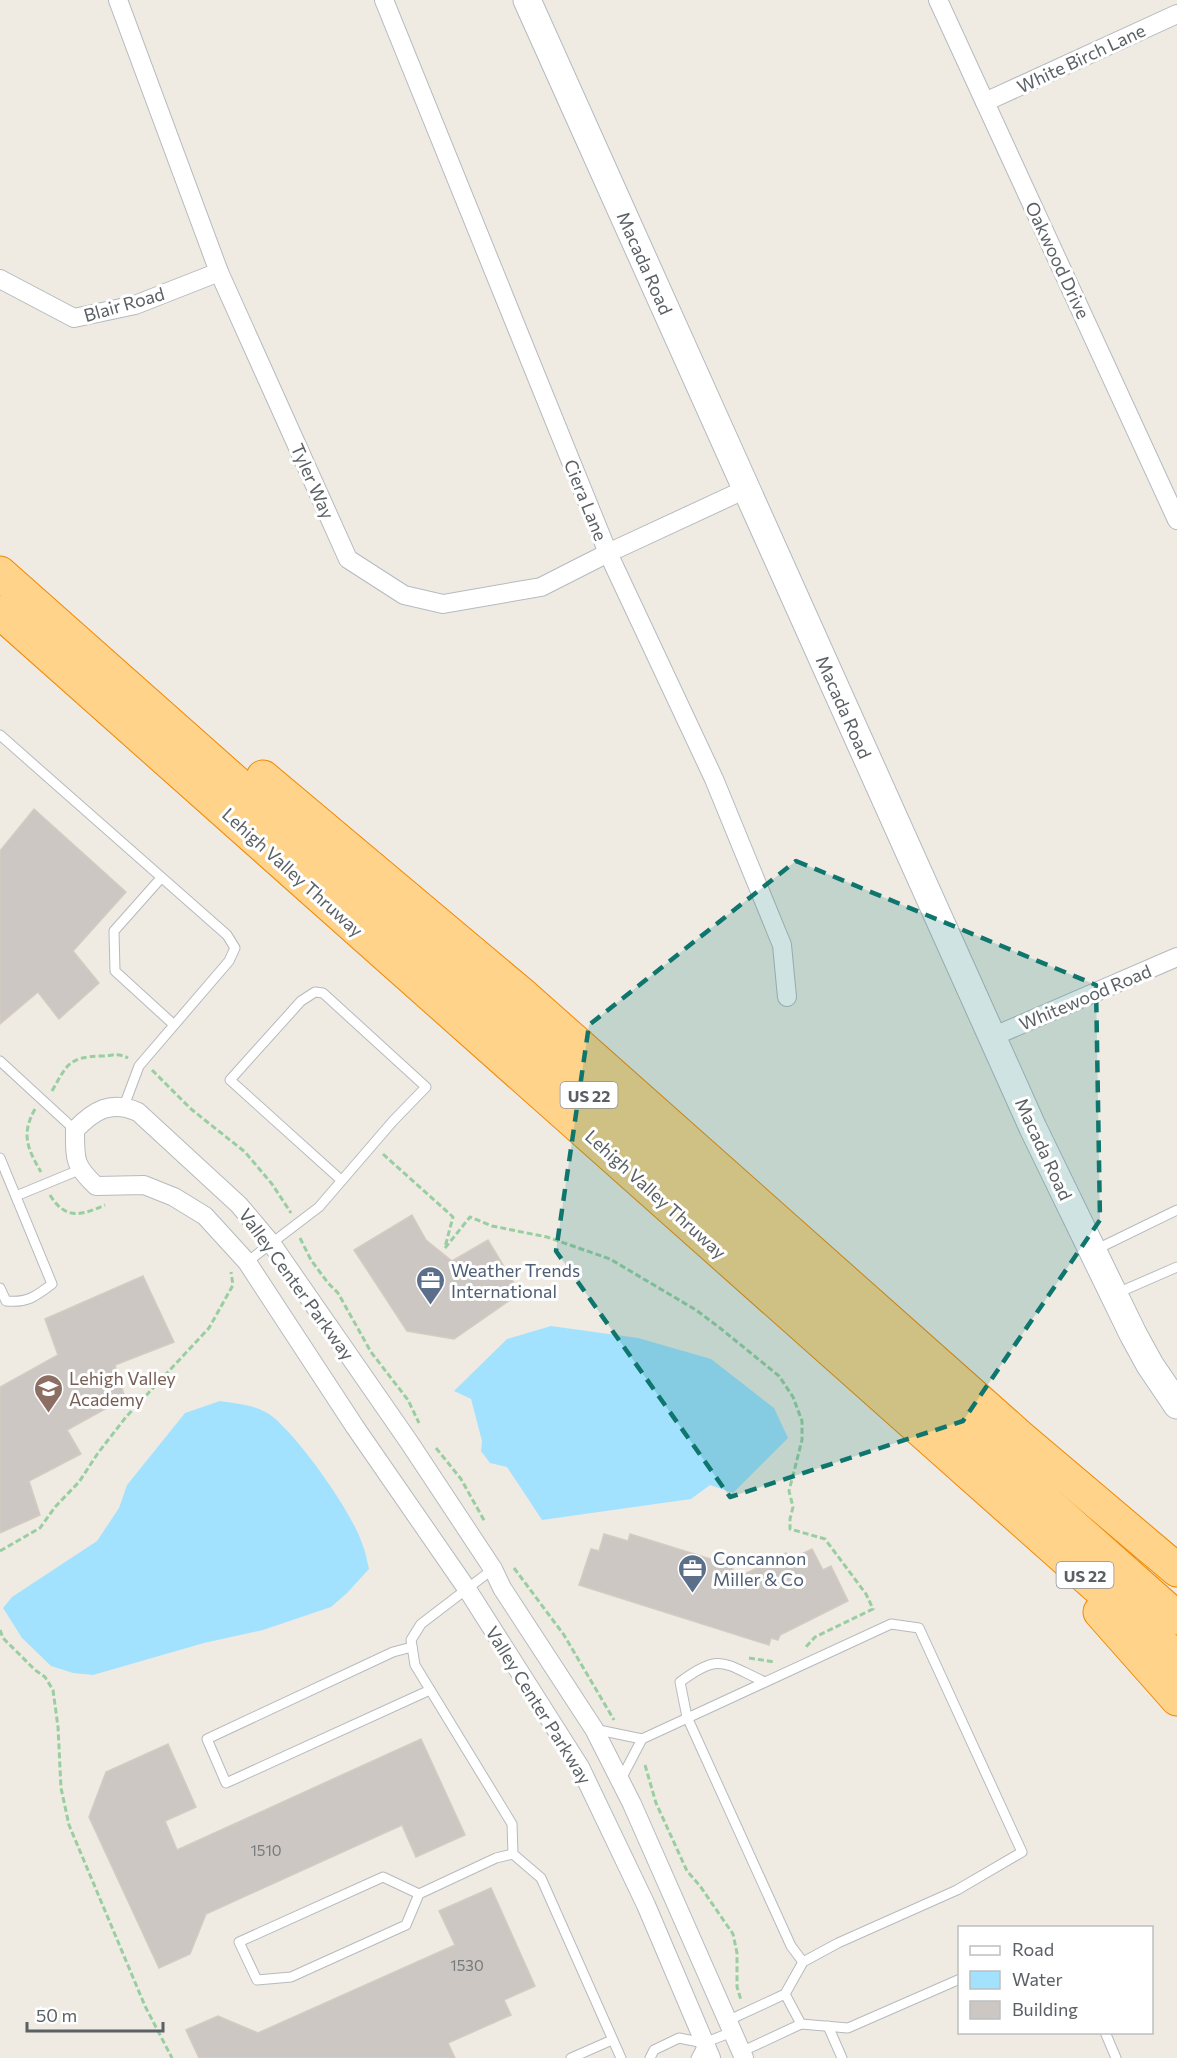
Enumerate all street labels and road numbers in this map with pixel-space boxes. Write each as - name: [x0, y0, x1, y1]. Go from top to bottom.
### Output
- street label: White Birch Lane: [1013, 19, 1149, 97]
- street label: Oakwood Drive: [1021, 198, 1095, 322]
- street label: Macada Road: [613, 208, 677, 318]
- street label: Blair Road: [81, 282, 167, 326]
- street label: Tyler Way: [287, 440, 339, 522]
- street label: Ciera Lane: [560, 456, 612, 544]
- street label: Macada Road: [812, 652, 876, 762]
- street label: Lehigh Valley Thruway: [218, 803, 368, 941]
- street label: Whitewood Road: [1016, 959, 1154, 1035]
- road number: US 22: [560, 1082, 618, 1108]
- street label: Macada Road: [1011, 1094, 1077, 1204]
- street label: Lehigh Valley Thruway: [581, 1125, 731, 1263]
- street label: Valley Center Parkway: [235, 1204, 359, 1364]
- road number: US 22: [1056, 1562, 1114, 1588]
- street label: Valley Center Parkway: [481, 1622, 597, 1788]

